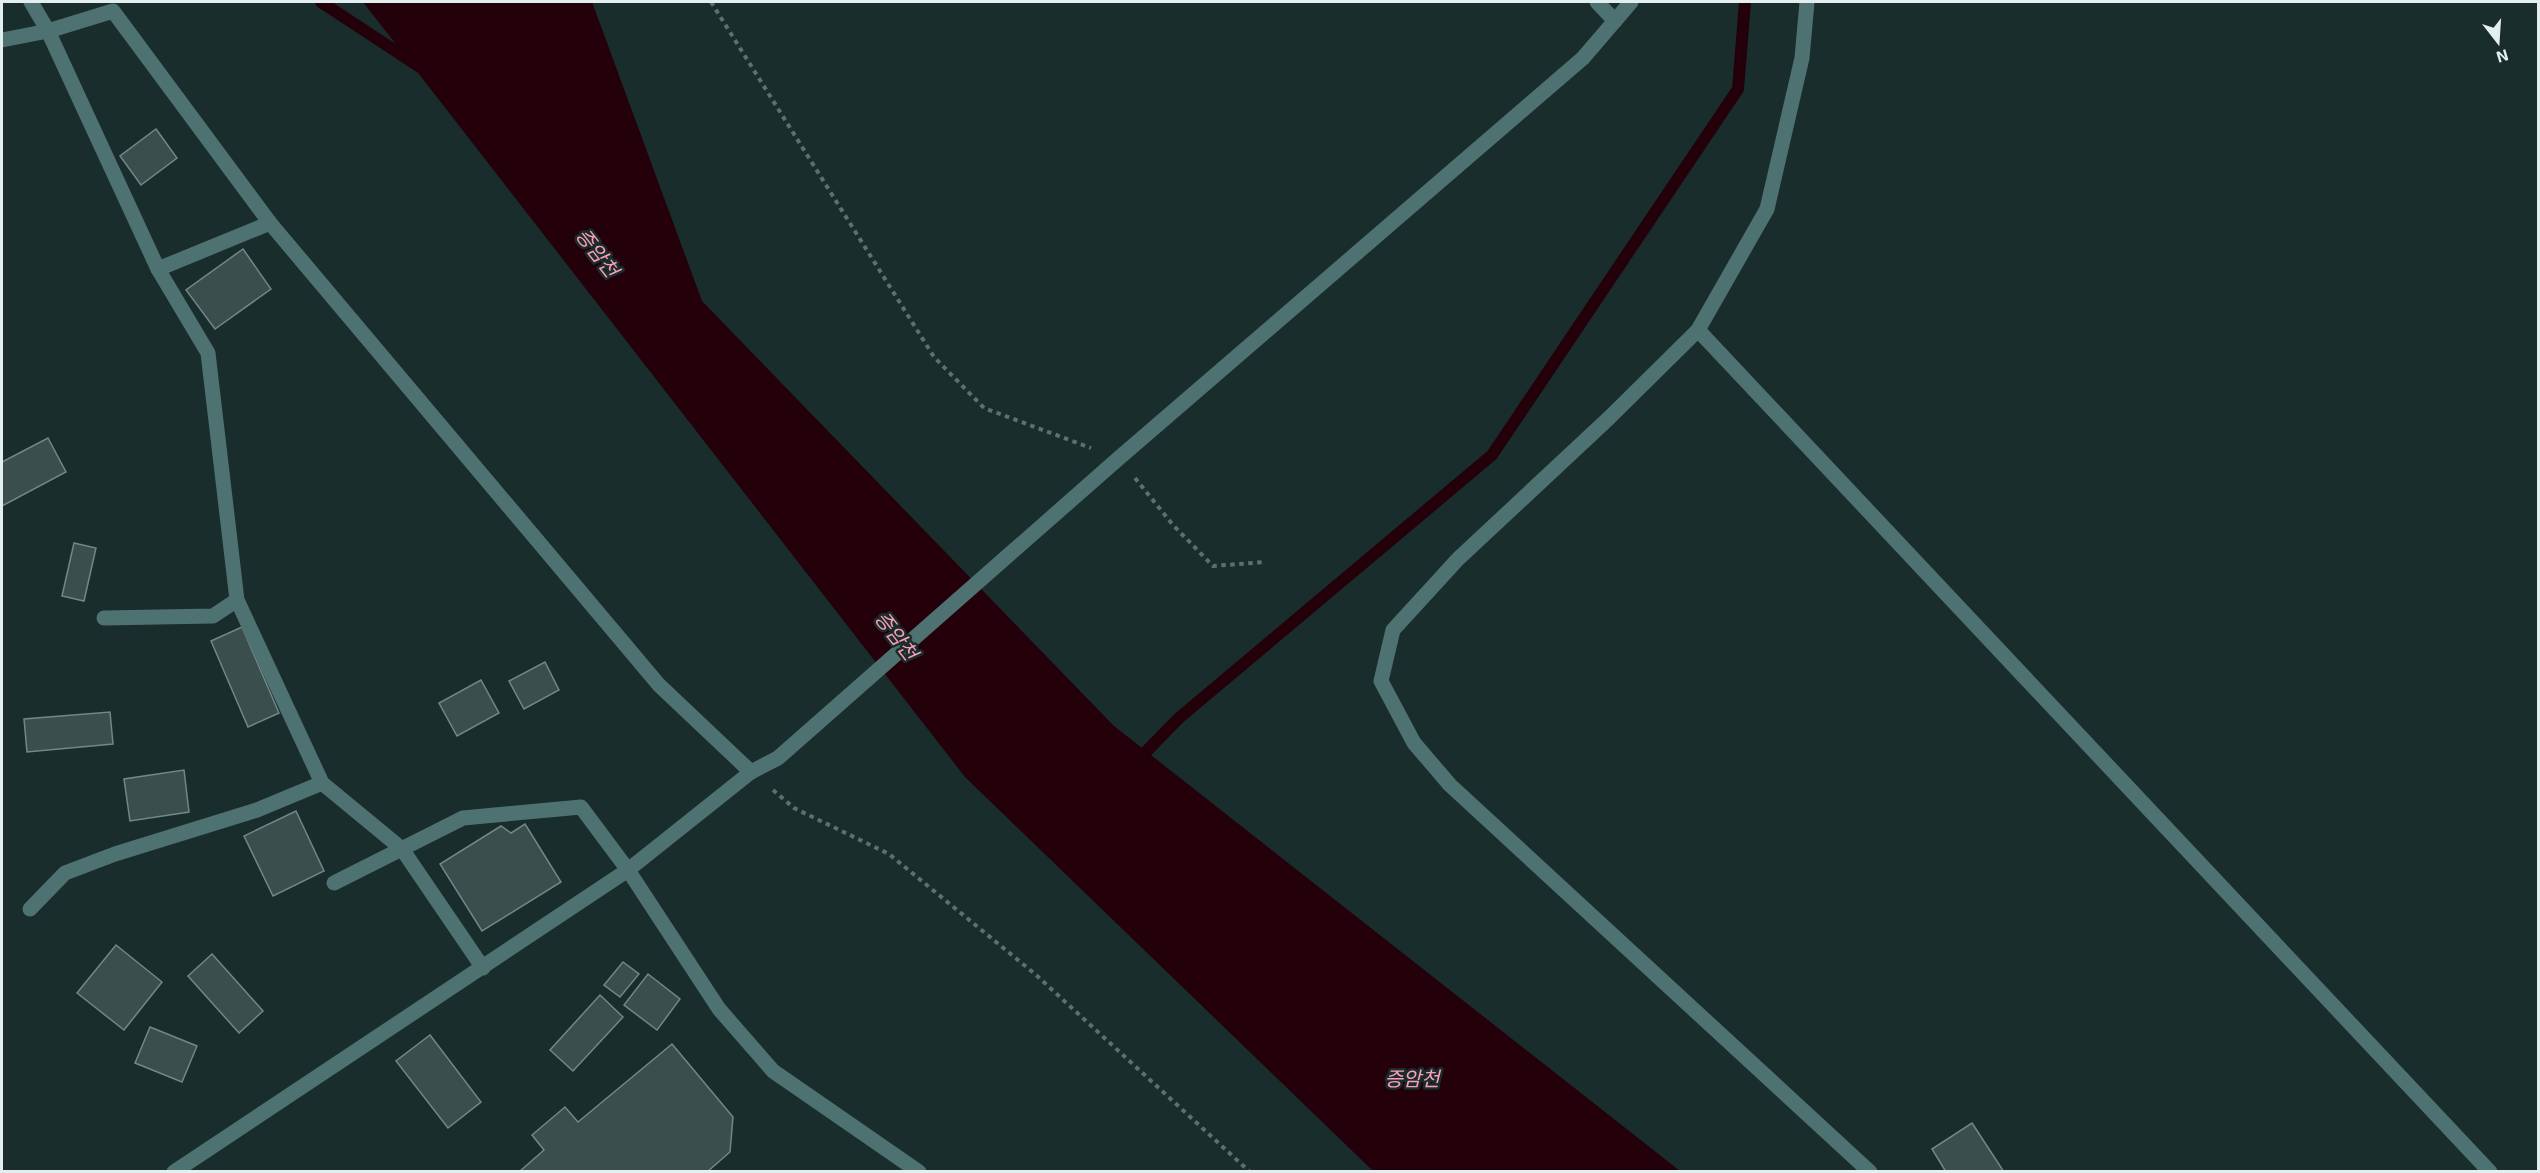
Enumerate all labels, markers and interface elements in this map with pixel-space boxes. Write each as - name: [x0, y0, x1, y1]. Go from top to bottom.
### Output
- north arrow: [2468, 12, 2528, 72]
- text: N: [2494, 46, 2511, 68]
- water label: 증암천: [572, 223, 626, 283]
- water label: 증암천: [871, 606, 925, 666]
- water label: 증암천: [1384, 1066, 1442, 1090]

